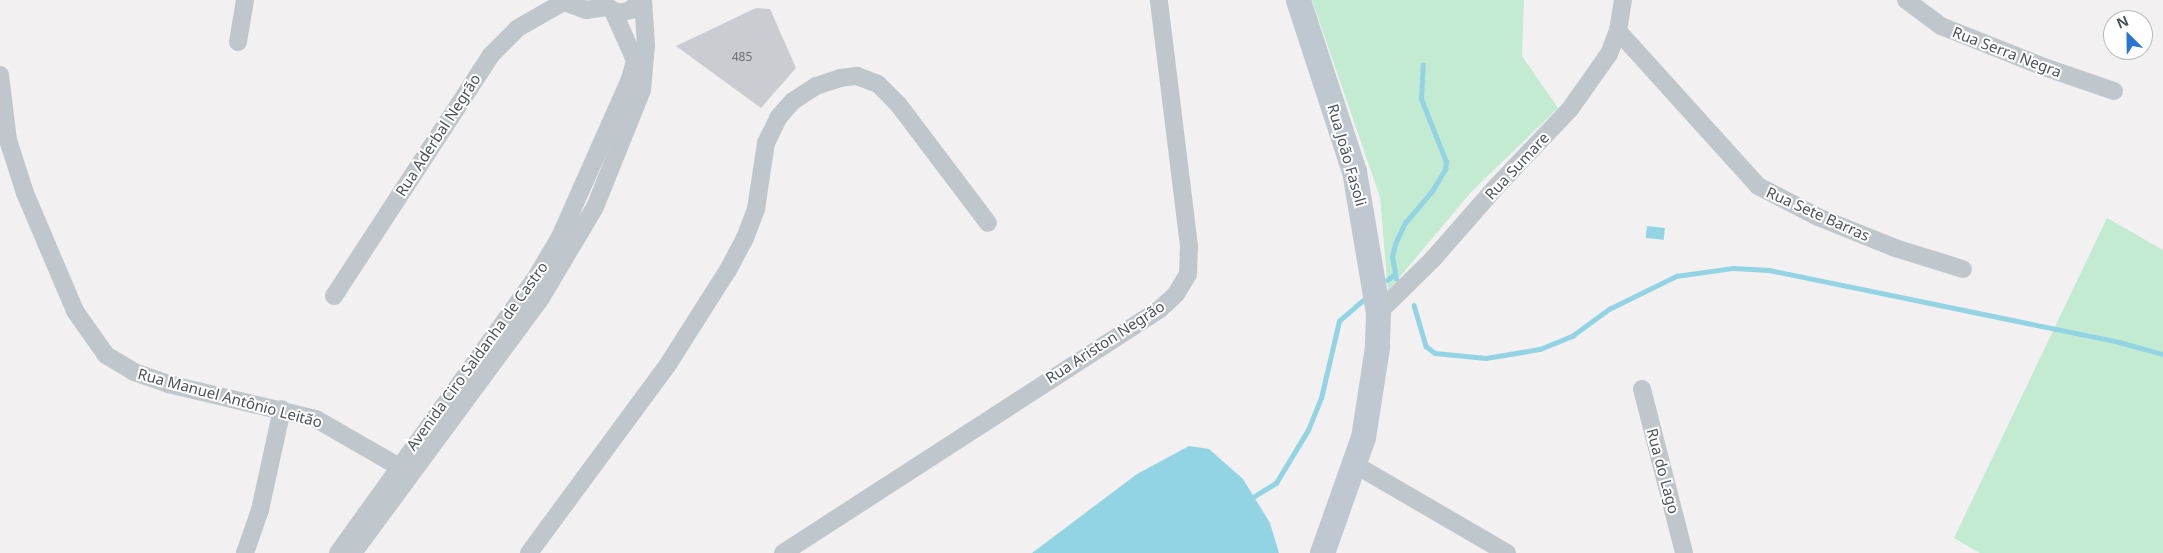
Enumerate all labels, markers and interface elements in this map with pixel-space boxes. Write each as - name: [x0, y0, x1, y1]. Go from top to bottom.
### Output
- north arrow: [2103, 10, 2153, 60]
- text: N: [2113, 11, 2131, 33]
- street label: Rua Serra Negra: [1950, 23, 2064, 81]
- house number: 485: [732, 50, 752, 64]
- street label: Rua Aderbal Negrão: [392, 70, 484, 200]
- street label: Rua João Fasoli: [1324, 102, 1370, 208]
- street label: Rua Sumare: [1481, 129, 1553, 203]
- street label: Rua Sete Barras: [1764, 183, 1872, 245]
- street label: Avenida Ciro Saldanha de Castro: [403, 258, 551, 454]
- street label: Rua Ariston Negrão: [1042, 297, 1168, 387]
- street label: Rua Manuel Antônio Leitão: [136, 365, 324, 431]
- street label: Rua do Lago: [1643, 426, 1683, 516]

